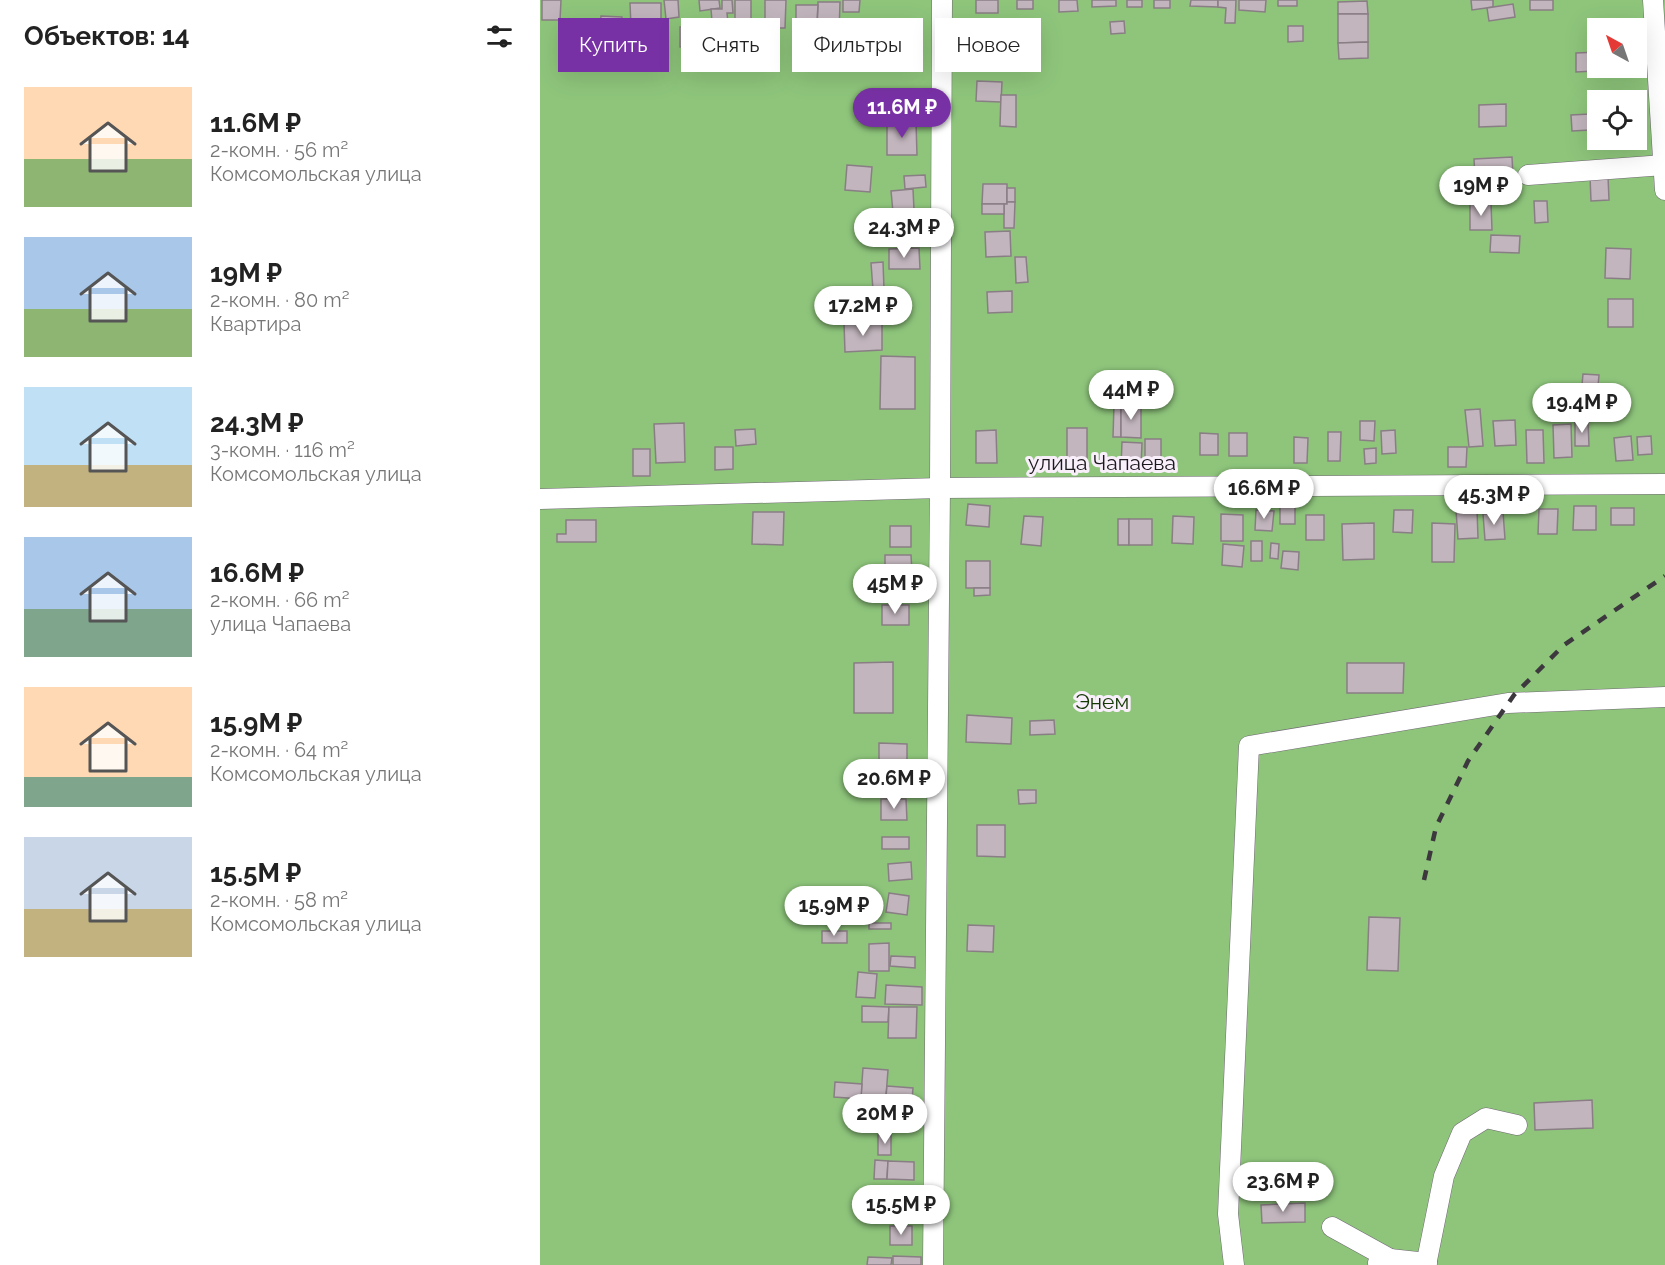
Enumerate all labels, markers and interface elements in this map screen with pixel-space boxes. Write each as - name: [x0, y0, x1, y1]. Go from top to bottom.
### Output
- chip: Купить: [558, 18, 669, 72]
- chip: Снять: [681, 18, 780, 72]
- chip: Фильтры: [792, 18, 923, 72]
- chip: Новое: [935, 18, 1041, 72]
- north arrow: [1587, 18, 1647, 78]
- map controls: [1587, 18, 1647, 150]
- icon: filters: [483, 20, 516, 53]
- text: Объектов: 14: [24, 21, 190, 51]
- pin: 11.6M ₽: [847, 88, 957, 139]
- button: locate: [1587, 90, 1647, 150]
- text: 11.6M ₽: [867, 95, 937, 119]
- text: 11.6M ₽: [210, 108, 301, 138]
- icon: home: [72, 111, 144, 183]
- text: 2-комн. · 56 m²: [210, 138, 348, 162]
- text: Комсомольская улица: [210, 162, 422, 186]
- pin: 19M ₽: [1439, 166, 1523, 217]
- text: 19M ₽: [1453, 173, 1509, 197]
- pin: 24.3M ₽: [849, 208, 959, 259]
- text: 24.3M ₽: [868, 215, 940, 239]
- text: 19M ₽: [210, 258, 282, 288]
- icon: home: [72, 261, 144, 333]
- pin: 17.2M ₽: [808, 286, 918, 337]
- text: 2-комн. · 80 m²: [210, 288, 349, 312]
- text: 17.2M ₽: [828, 293, 898, 317]
- text: Квартира: [210, 312, 301, 336]
- pin: 44M ₽: [1089, 370, 1173, 421]
- text: 44M ₽: [1103, 377, 1159, 401]
- pin: 19.4M ₽: [1527, 383, 1637, 434]
- text: 19.4M ₽: [1546, 390, 1618, 414]
- text: 24.3M ₽: [210, 408, 304, 438]
- icon: home: [72, 411, 144, 483]
- text: 3-комн. · 116 m²: [210, 438, 355, 462]
- street label: улица Чапаева: [1028, 450, 1176, 475]
- text: Комсомольская улица: [210, 462, 422, 486]
- pin: 16.6M ₽: [1209, 469, 1319, 520]
- pin: 45.3M ₽: [1439, 475, 1549, 526]
- text: 16.6M ₽: [1228, 476, 1300, 500]
- text: 45.3M ₽: [1458, 482, 1530, 506]
- text: 16.6M ₽: [210, 558, 304, 588]
- icon: home: [72, 561, 144, 633]
- pin: 45M ₽: [853, 564, 937, 615]
- text: 45M ₽: [867, 571, 923, 595]
- text: 2-комн. · 66 m²: [210, 588, 349, 612]
- text: улица Чапаева: [210, 612, 351, 636]
- park label: Энем: [1075, 689, 1129, 714]
- text: 15.9M ₽: [210, 708, 302, 738]
- icon: home: [72, 711, 144, 783]
- text: 2-комн. · 64 m²: [210, 738, 348, 762]
- pin: 20.6M ₽: [839, 759, 949, 810]
- text: Комсомольская улица: [210, 762, 422, 786]
- text: 20.6M ₽: [857, 766, 931, 790]
- text: 15.5M ₽: [210, 858, 301, 888]
- icon: home: [72, 861, 144, 933]
- pin: 15.9M ₽: [779, 886, 889, 937]
- text: 2-комн. · 58 m²: [210, 888, 348, 912]
- text: 15.9M ₽: [799, 893, 869, 917]
- text: Комсомольская улица: [210, 912, 422, 936]
- pin: 20M ₽: [843, 1094, 927, 1145]
- text: 20M ₽: [856, 1101, 914, 1125]
- pin: 23.6M ₽: [1228, 1162, 1338, 1213]
- text: 23.6M ₽: [1247, 1169, 1319, 1193]
- pin: 15.5M ₽: [846, 1185, 956, 1236]
- text: 15.5M ₽: [866, 1192, 936, 1216]

